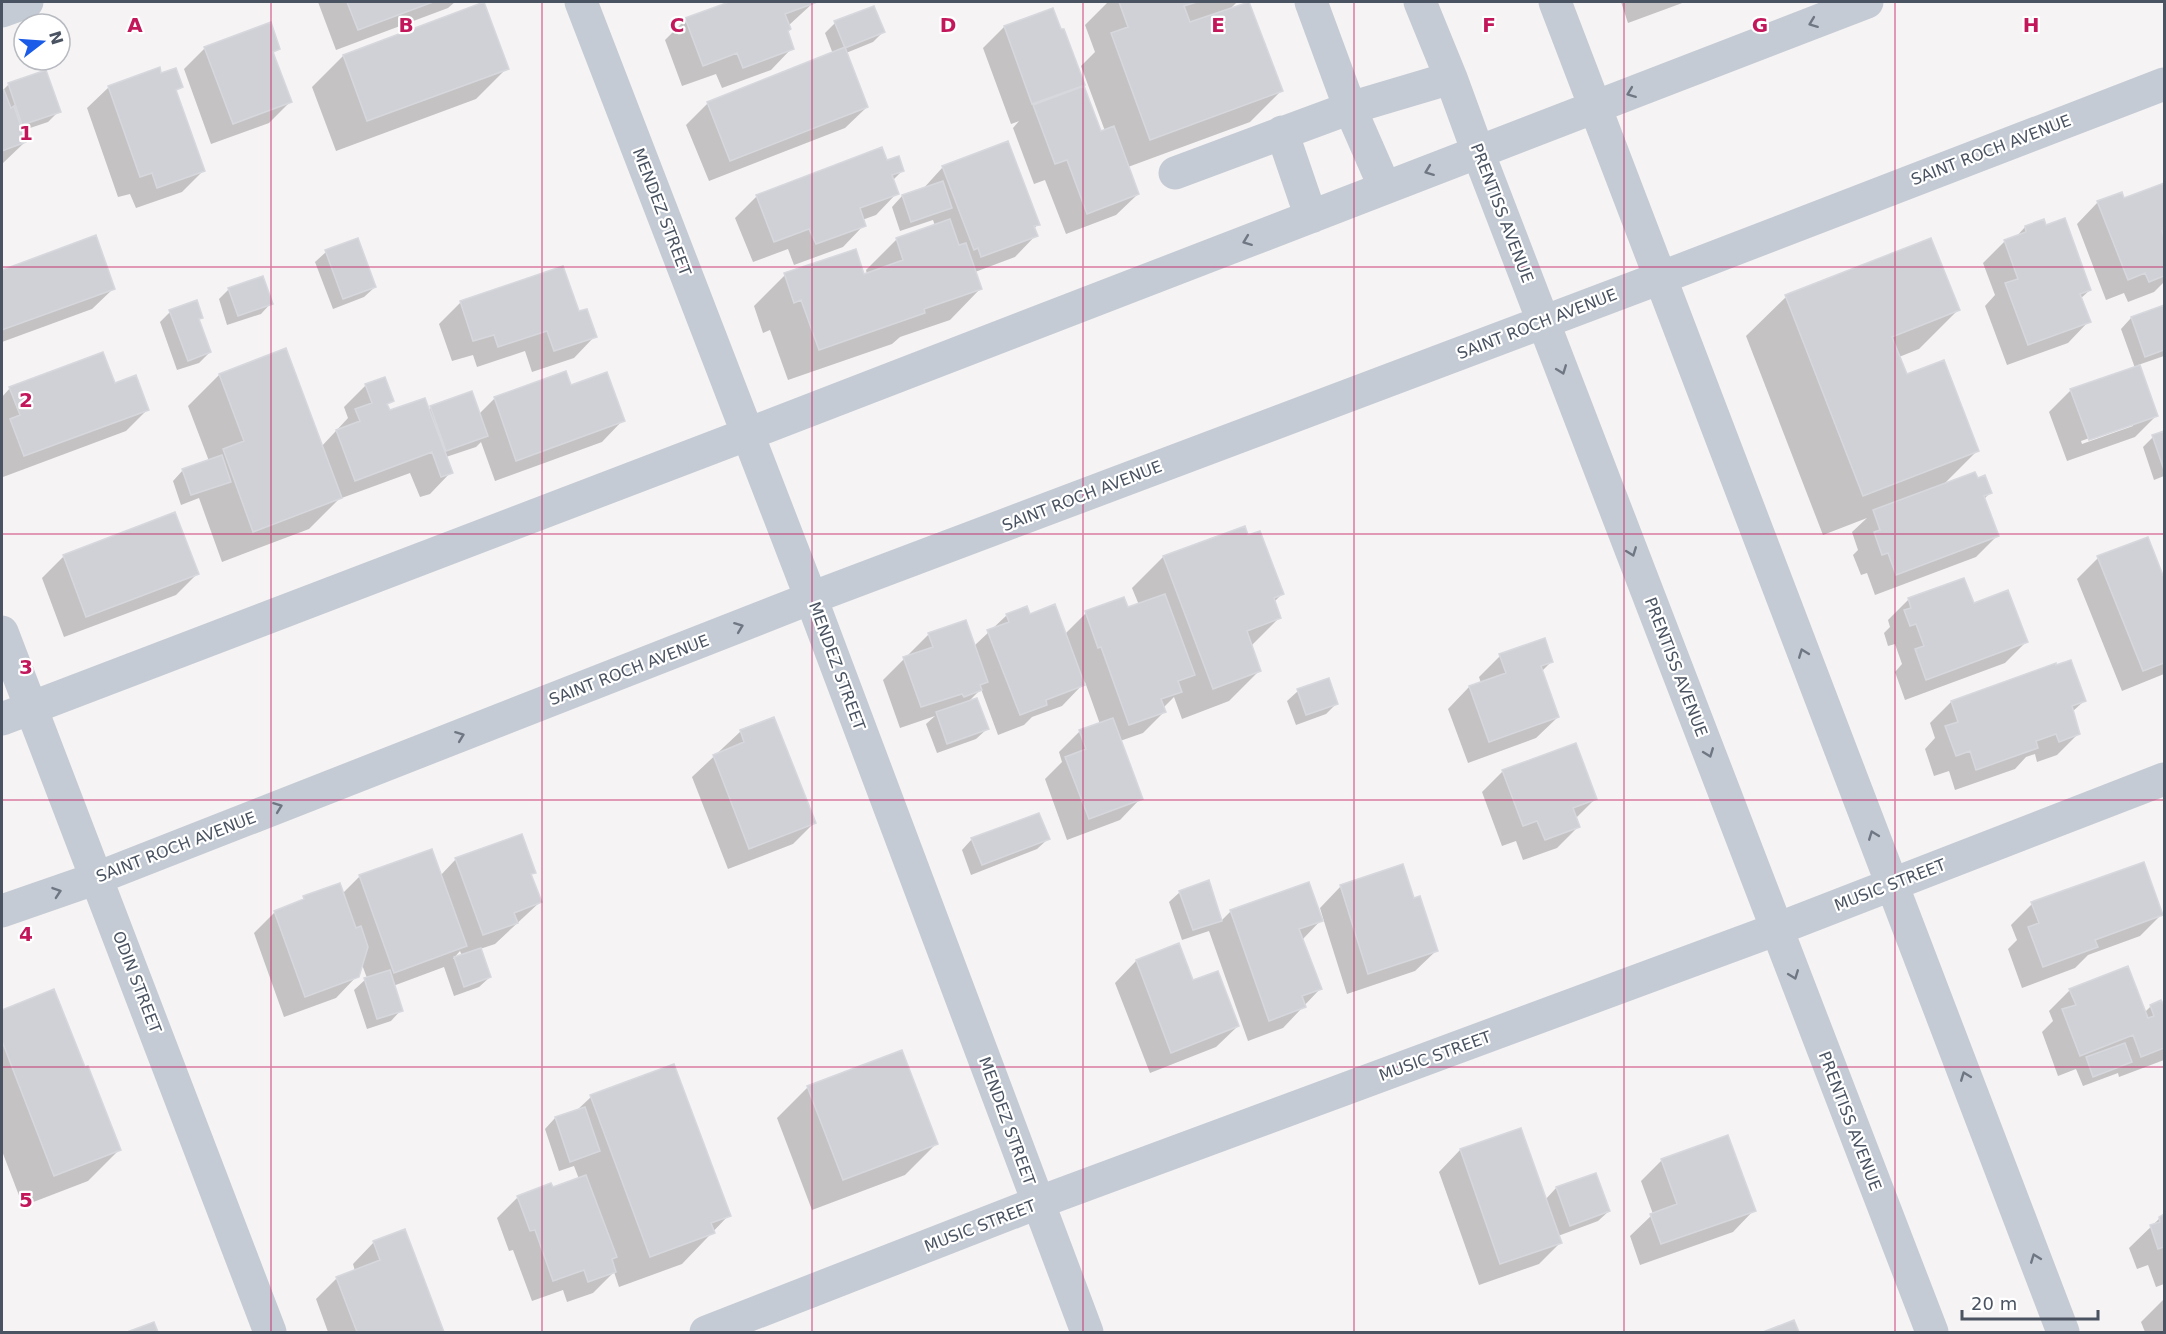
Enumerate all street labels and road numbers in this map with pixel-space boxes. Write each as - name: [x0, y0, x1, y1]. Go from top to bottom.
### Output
- street label: SAINT ROCH AVENUE: [1908, 111, 2074, 189]
- street label: PRENTISS AVENUE: [1467, 141, 1537, 285]
- street label: MENDEZ STREET: [629, 145, 695, 279]
- street label: SAINT ROCH AVENUE: [1454, 285, 1620, 363]
- street label: SAINT ROCH AVENUE: [999, 457, 1165, 535]
- street label: PRENTISS AVENUE: [1641, 595, 1711, 739]
- street label: MENDEZ STREET: [805, 599, 869, 733]
- street label: SAINT ROCH AVENUE: [546, 631, 712, 709]
- street label: SAINT ROCH AVENUE: [93, 808, 259, 886]
- street label: MUSIC STREET: [1832, 855, 1949, 915]
- street label: ODIN STREET: [109, 928, 165, 1036]
- street label: MUSIC STREET: [1376, 1027, 1494, 1085]
- street label: PRENTISS AVENUE: [1815, 1049, 1885, 1193]
- street label: MENDEZ STREET: [975, 1054, 1039, 1188]
- street label: MUSIC STREET: [922, 1196, 1039, 1256]

